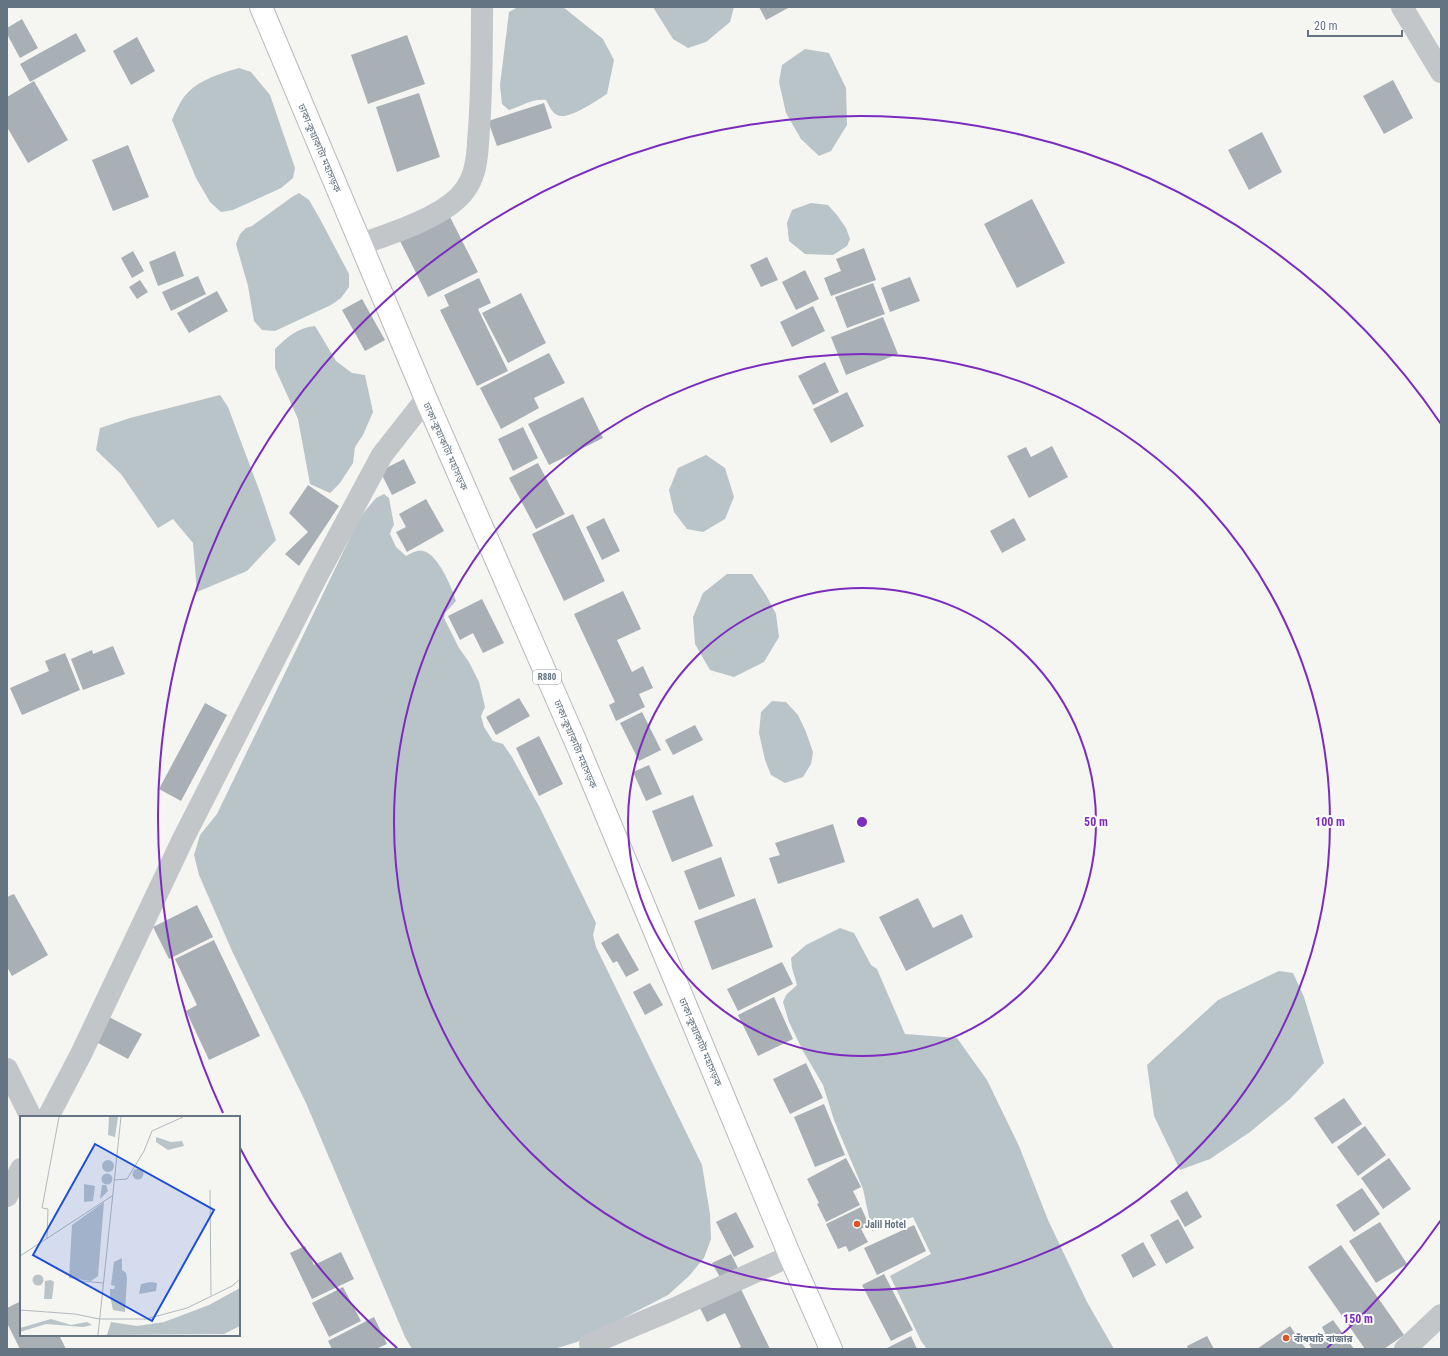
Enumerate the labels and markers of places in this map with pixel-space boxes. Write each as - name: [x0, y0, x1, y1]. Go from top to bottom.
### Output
- centre of rings: [855, 815, 869, 829]
- marker: Jalil Hotel: [852, 1219, 862, 1229]
- place label: Jalil Hotel: [865, 1219, 906, 1230]
- marker: বাঁধঘাট বাজার: [1281, 1333, 1291, 1343]
- place label: বাঁধঘাট বাজার: [1293, 1333, 1354, 1344]

